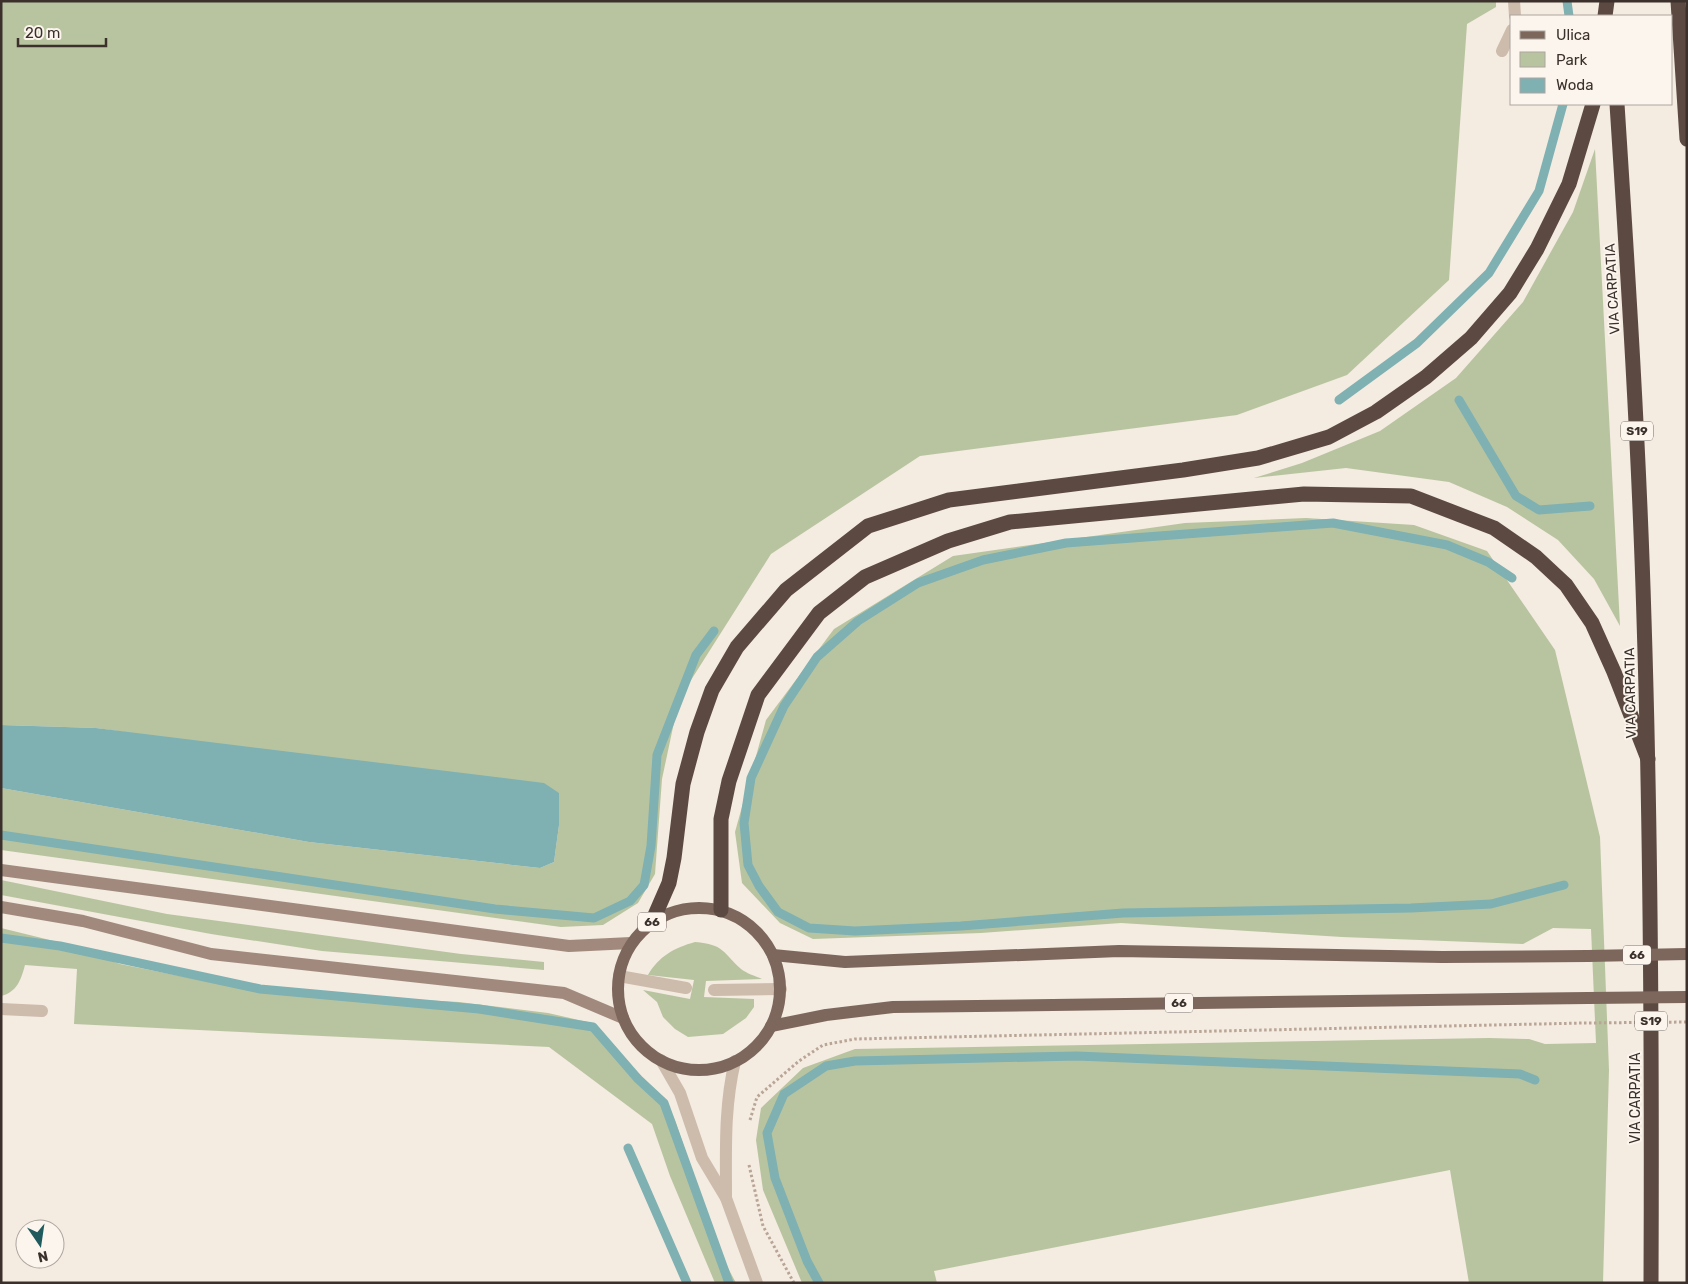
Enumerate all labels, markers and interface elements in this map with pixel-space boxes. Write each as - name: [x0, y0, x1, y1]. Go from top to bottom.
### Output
- scale bar: [18, 15, 105, 47]
- legend: [1510, 15, 1673, 105]
- text: 20 m: [25, 24, 60, 42]
- text: Ulica: [1556, 26, 1590, 44]
- text: Park: [1556, 51, 1587, 69]
- text: Woda: [1556, 76, 1594, 94]
- street label: VIA CARPATIA: [1602, 242, 1623, 335]
- road number: S19: [1621, 422, 1653, 441]
- street label: VIA CARPATIA: [1621, 647, 1640, 739]
- road number: 66: [638, 912, 666, 932]
- road number: 66: [1623, 946, 1651, 964]
- road number: 66: [1165, 994, 1193, 1012]
- road number: S19: [1635, 1011, 1667, 1030]
- street label: VIA CARPATIA: [1627, 1052, 1644, 1144]
- north arrow: [15, 1219, 65, 1269]
- text: N: [36, 1247, 50, 1266]

